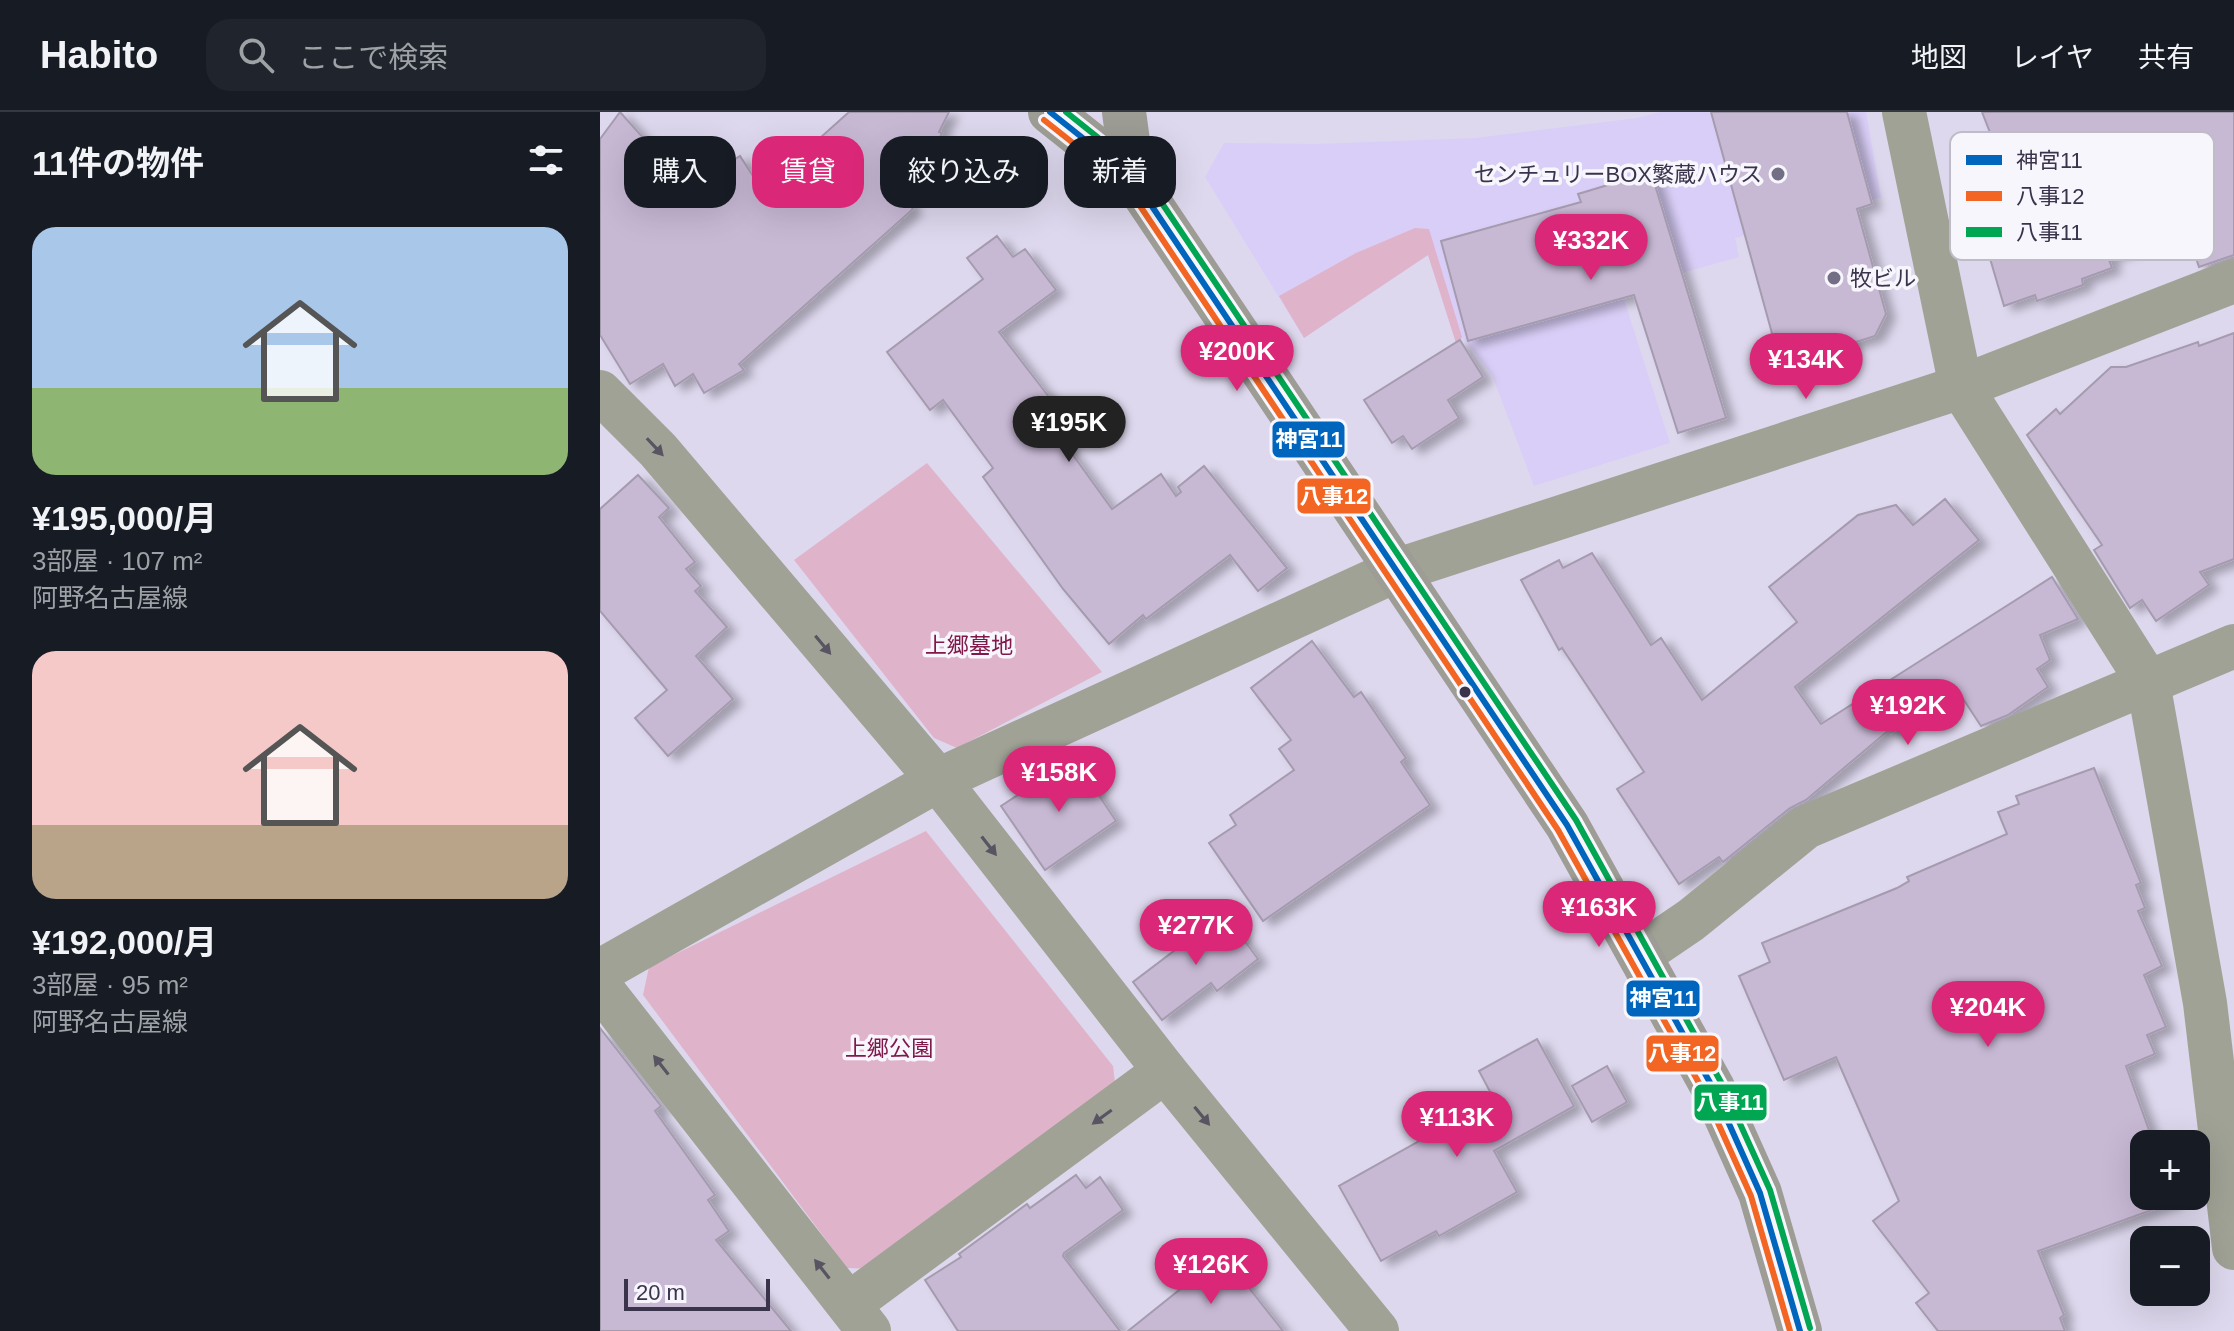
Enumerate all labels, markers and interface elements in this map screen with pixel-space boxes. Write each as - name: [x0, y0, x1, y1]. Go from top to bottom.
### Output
- search box: [206, 19, 766, 91]
- icon: search: [234, 33, 278, 77]
- text: Habito: [40, 34, 158, 76]
- text: ここで検索: [298, 41, 448, 74]
- text: 地図: [1911, 42, 1967, 73]
- text: レイヤ: [2011, 42, 2094, 73]
- text: 共有: [2138, 42, 2194, 73]
- legend: [1950, 132, 2214, 260]
- chip: 購入: [624, 136, 736, 208]
- chip: 賃貸: [752, 136, 864, 208]
- chip: 絞り込み: [880, 136, 1048, 208]
- chip: 新着: [1064, 136, 1176, 208]
- icon: filters: [524, 138, 568, 182]
- text: 11件の物件: [32, 144, 204, 182]
- text: 神宮11: [2016, 148, 2083, 173]
- place label: センチュリーBOX繁蔵ハウス: [1474, 162, 1762, 187]
- marker: センチュリーBOX繁蔵ハウス: [1769, 165, 1787, 183]
- text: 八事12: [2016, 184, 2084, 209]
- pin: ¥332K: [1535, 214, 1647, 282]
- text: 八事11: [2016, 220, 2083, 245]
- text: ¥332K: [1553, 225, 1629, 255]
- place label: 牧ビル: [1850, 266, 1916, 291]
- marker: 牧ビル: [1825, 269, 1843, 287]
- icon: home: [228, 279, 372, 423]
- pin: ¥200K: [1181, 325, 1293, 393]
- pin: ¥134K: [1750, 333, 1862, 401]
- text: ¥200K: [1199, 336, 1275, 366]
- text: ¥134K: [1768, 344, 1844, 374]
- pin: ¥195K: [1013, 396, 1125, 464]
- text: ¥195K: [1031, 407, 1107, 437]
- line badge: 神宮11: [1271, 420, 1346, 459]
- text: 神宮11: [1275, 427, 1343, 452]
- one-way arrow: [645, 437, 664, 456]
- line badge: 八事12: [1296, 477, 1372, 515]
- text: 八事12: [1300, 484, 1368, 509]
- text: ¥195,000/月: [32, 499, 217, 537]
- text: 3部屋 · 107 m²: [32, 546, 203, 576]
- text: 阿野名古屋線: [32, 583, 188, 613]
- park label: 上郷墓地: [925, 633, 1013, 658]
- one-way arrow: [814, 635, 831, 655]
- pin: ¥192K: [1852, 679, 1964, 747]
- unlabelled marker: [1457, 684, 1473, 700]
- text: ¥192K: [1870, 690, 1946, 720]
- icon: home: [228, 703, 372, 847]
- pin: ¥158K: [1003, 746, 1115, 814]
- text: ¥158K: [1021, 757, 1097, 787]
- one-way arrow: [980, 836, 996, 856]
- pin: ¥163K: [1543, 881, 1655, 949]
- text: ¥163K: [1561, 892, 1637, 922]
- pin: ¥277K: [1140, 899, 1252, 967]
- text: ¥277K: [1158, 910, 1234, 940]
- text: ¥192,000/月: [32, 923, 217, 961]
- text: 3部屋 · 95 m²: [32, 970, 188, 1000]
- line badge: 神宮11: [1625, 979, 1701, 1018]
- pin: ¥204K: [1932, 981, 2044, 1049]
- text: 神宮11: [1629, 986, 1697, 1011]
- text: ¥204K: [1950, 992, 2026, 1022]
- text: 阿野名古屋線: [32, 1007, 188, 1037]
- line badge: 八事12: [1645, 1034, 1720, 1073]
- park label: 上郷公園: [845, 1036, 933, 1061]
- text: 八事12: [1648, 1041, 1716, 1066]
- one-way arrow: [653, 1055, 670, 1075]
- line badge: 八事11: [1693, 1083, 1768, 1122]
- text: 八事11: [1696, 1090, 1764, 1115]
- pin: ¥113K: [1401, 1091, 1513, 1159]
- text: ¥113K: [1419, 1102, 1495, 1132]
- one-way arrow: [1193, 1106, 1210, 1126]
- one-way arrow: [1091, 1109, 1113, 1125]
- map controls: [2130, 1130, 2210, 1306]
- button: +: [2130, 1130, 2210, 1210]
- button: −: [2130, 1226, 2210, 1306]
- pin: ¥126K: [1155, 1238, 1267, 1306]
- text: ¥126K: [1173, 1249, 1249, 1279]
- one-way arrow: [814, 1259, 830, 1279]
- scale bar: [624, 1275, 770, 1311]
- text: 20 m: [636, 1280, 685, 1305]

